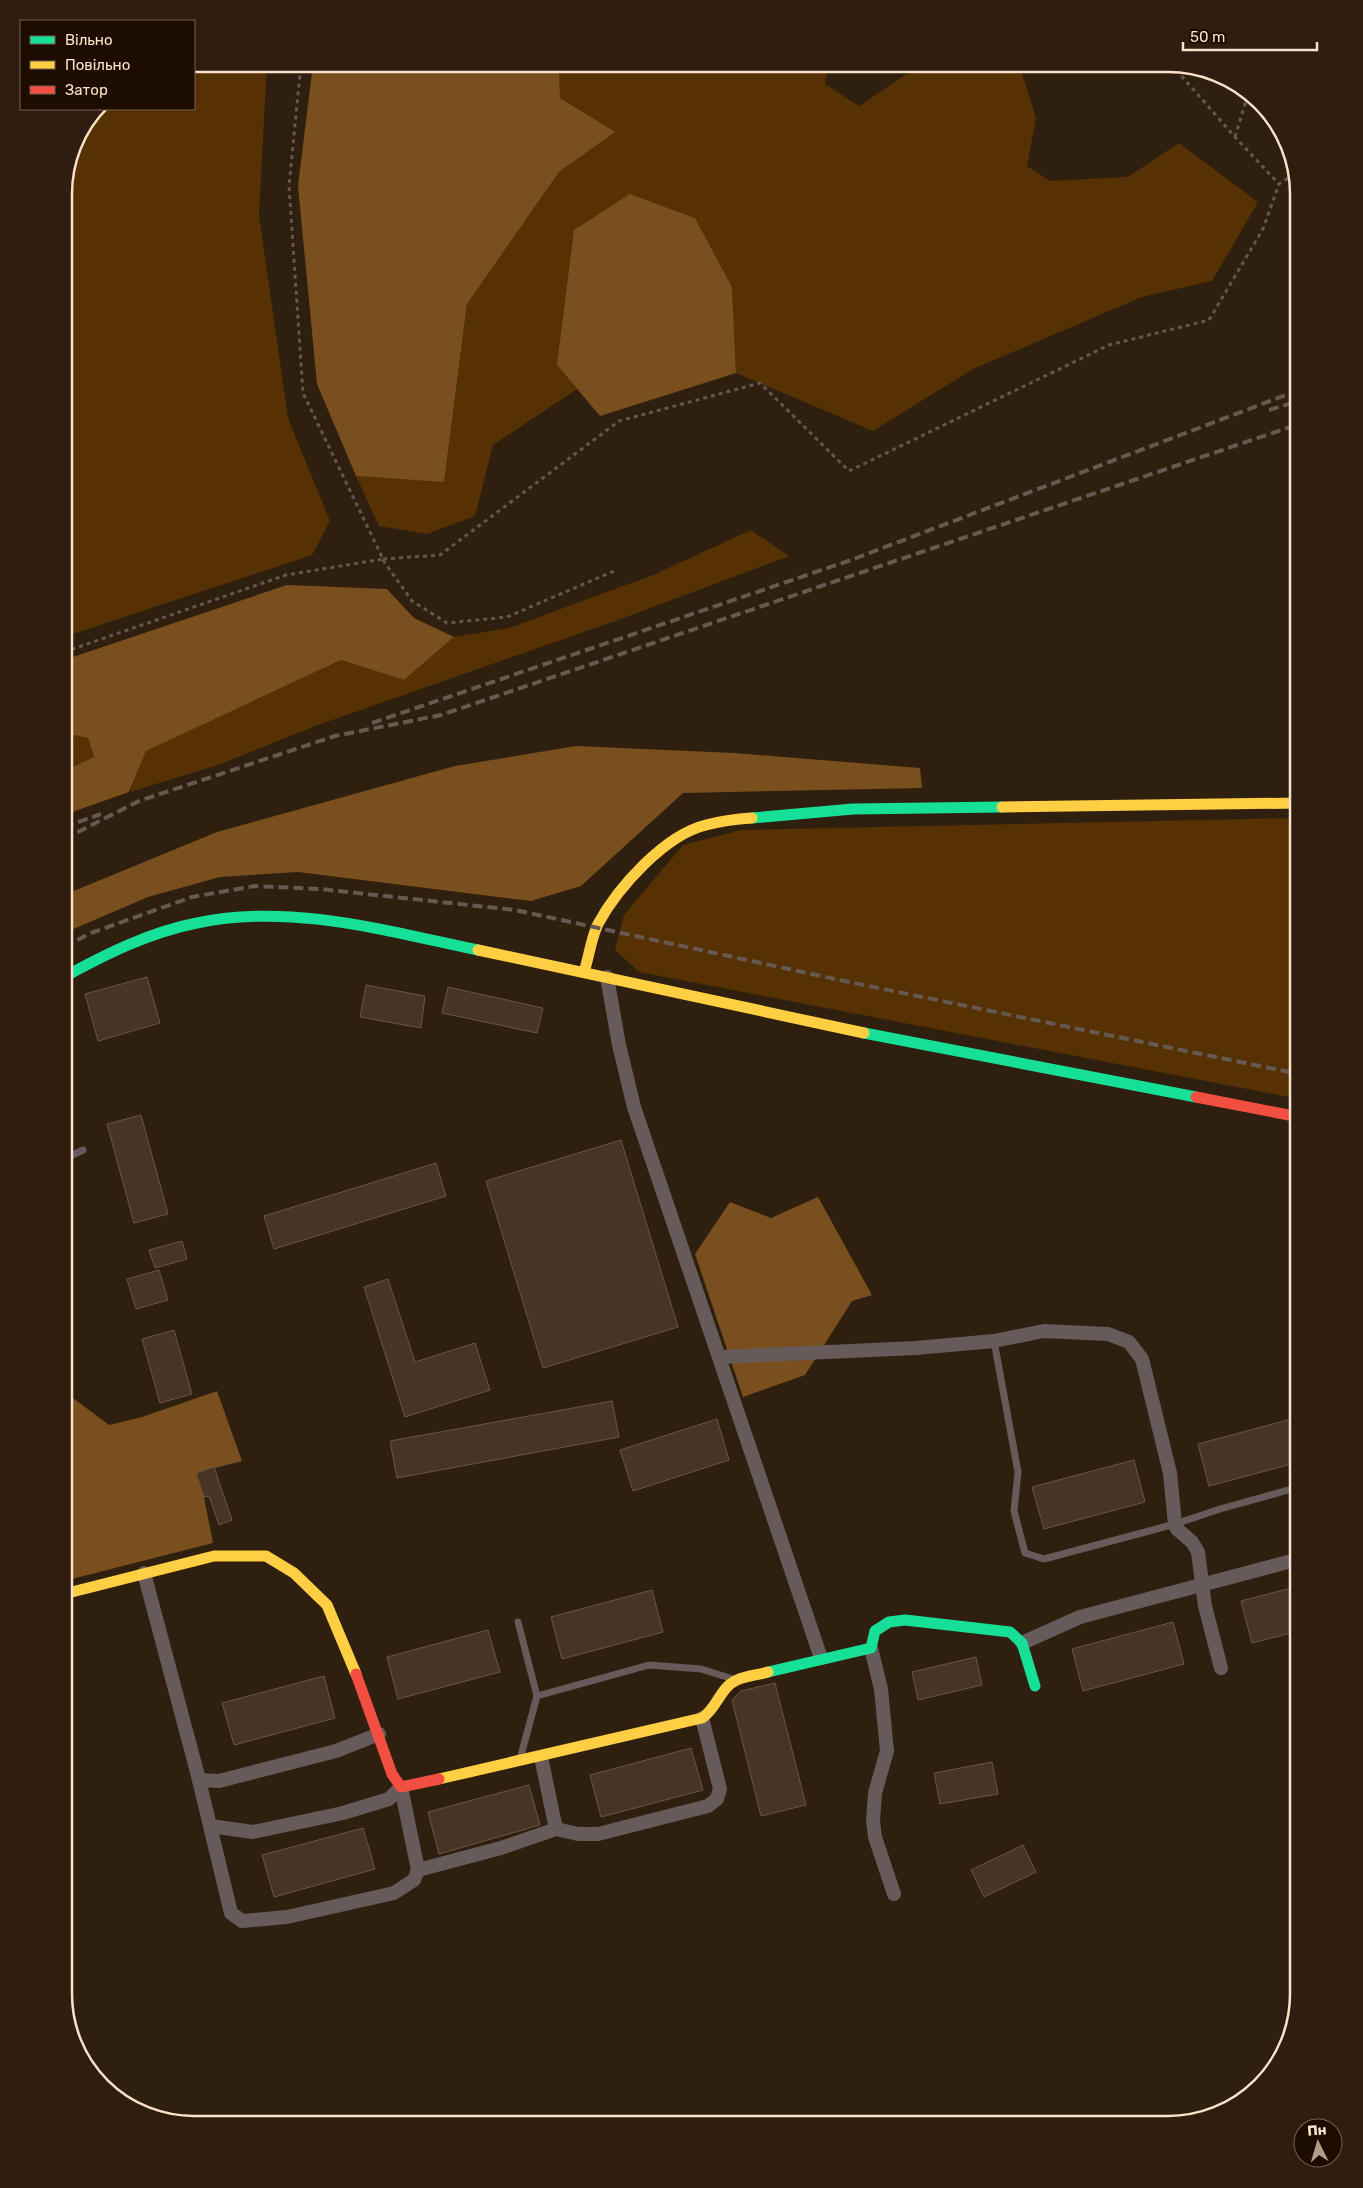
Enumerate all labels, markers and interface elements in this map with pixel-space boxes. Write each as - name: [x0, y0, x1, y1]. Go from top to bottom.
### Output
- legend: [20, 20, 195, 110]
- scale bar: [1183, 20, 1317, 52]
- text: 50 m: [1190, 28, 1225, 46]
- text: Вільно: [65, 31, 113, 49]
- text: Повільно: [65, 56, 130, 74]
- text: Затор: [65, 81, 108, 99]
- north arrow: [1293, 2118, 1343, 2168]
- text: Пн: [1307, 2121, 1327, 2140]

